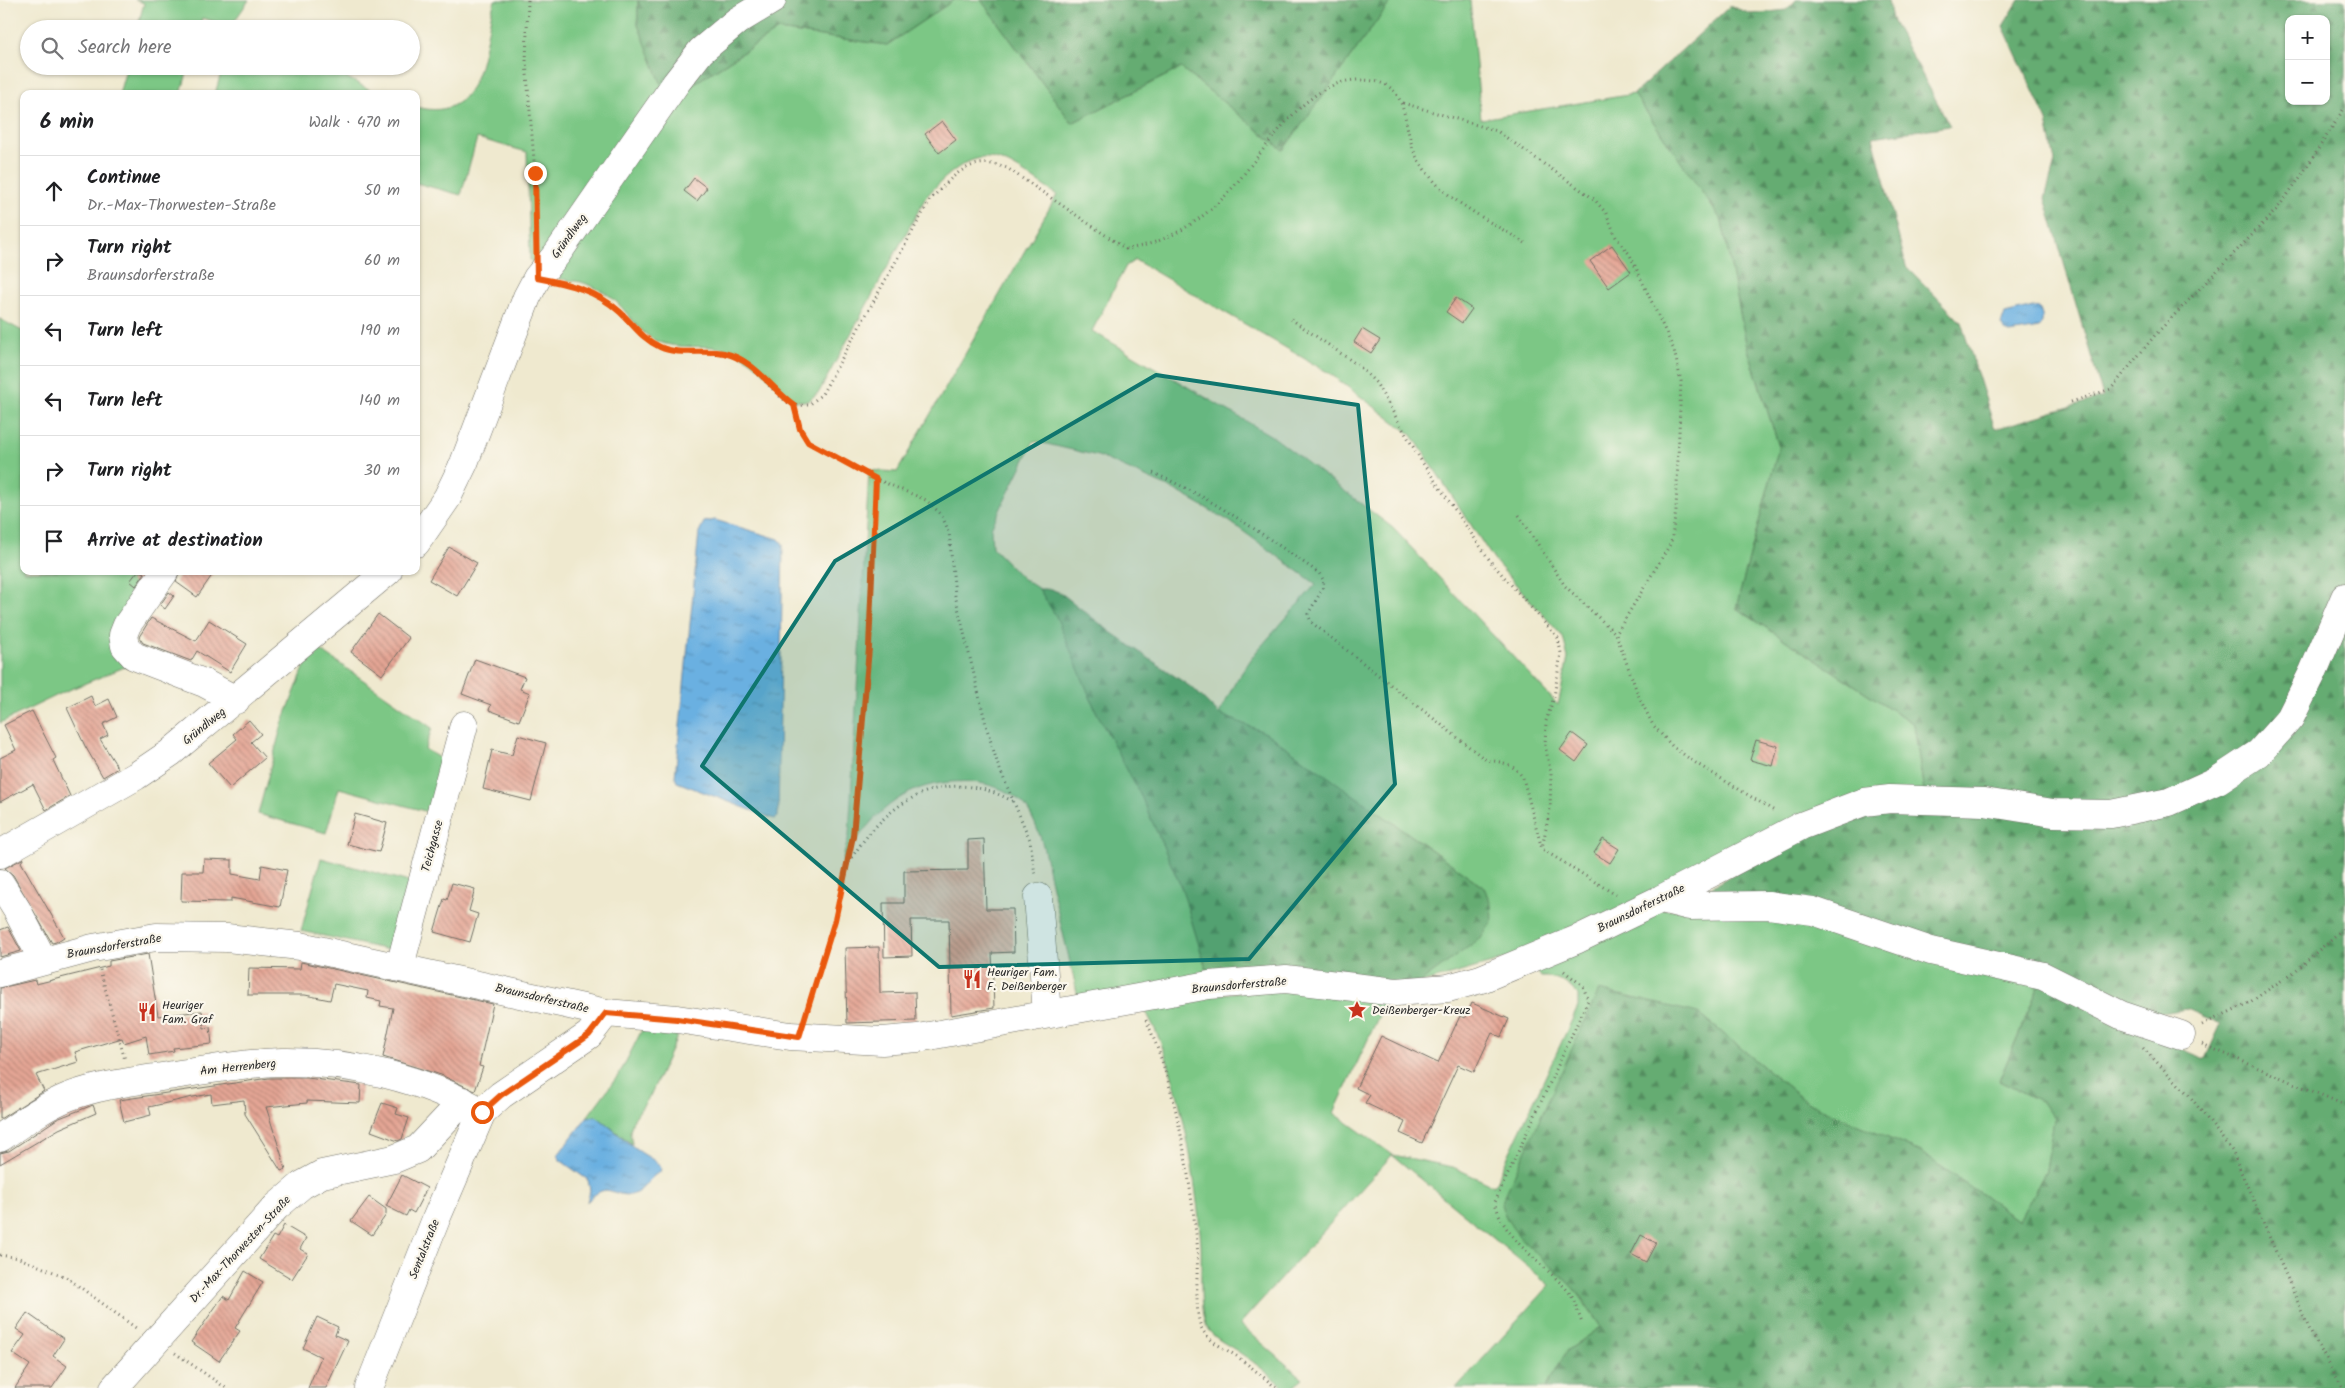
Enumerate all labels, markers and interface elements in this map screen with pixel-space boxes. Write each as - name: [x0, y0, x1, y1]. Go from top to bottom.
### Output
- map controls: [2285, 15, 2330, 105]
- button: +: [2285, 15, 2330, 60]
- search box: [20, 20, 420, 75]
- text: Search here: [78, 33, 172, 63]
- icon: search: [38, 34, 66, 62]
- button: −: [2285, 60, 2330, 105]
- text: 6 min: [40, 106, 94, 139]
- text: Walk · 470 m: [309, 110, 400, 135]
- route end: [524, 162, 547, 185]
- text: Continue: [87, 163, 160, 193]
- icon: ahead: [40, 177, 68, 205]
- text: 50 m: [364, 178, 400, 203]
- text: Dr.-Max-Thorwesten-Straße: [87, 193, 276, 218]
- street label: Gründlweg: [547, 210, 592, 263]
- text: Turn right: [87, 233, 172, 263]
- icon: right: [40, 247, 68, 275]
- text: 60 m: [364, 248, 400, 273]
- text: Braunsdorferstraße: [87, 263, 214, 288]
- text: Turn left: [87, 316, 162, 346]
- icon: left: [40, 317, 68, 345]
- text: 190 m: [360, 318, 400, 343]
- text: Turn left: [87, 386, 162, 416]
- icon: left: [40, 387, 68, 415]
- text: 140 m: [359, 388, 400, 413]
- text: Turn right: [87, 456, 172, 486]
- icon: right: [40, 457, 68, 485]
- text: 30 m: [364, 458, 400, 483]
- text: Arrive at destination: [87, 526, 263, 556]
- icon: arrive: [40, 527, 68, 555]
- street label: Gründlweg: [178, 703, 231, 750]
- street label: Teichgasse: [416, 817, 449, 874]
- street label: Braunsdorferstraße: [1594, 879, 1689, 938]
- street label: Braunsdorferstraße: [65, 929, 163, 964]
- place label: Heuriger Fam. F. Deißenberger: [987, 963, 1068, 996]
- restaurant icon: Heuriger Fam. F. Deißenberger: [961, 968, 983, 990]
- street label: Braunsdorferstraße: [1191, 972, 1288, 999]
- street label: Braunsdorferstraße: [493, 978, 591, 1019]
- place label: Heuriger Fam. Graf: [162, 996, 214, 1029]
- place icon: Deißenberger-Kreuz: [1346, 999, 1368, 1021]
- restaurant icon: Heuriger Fam. Graf: [136, 1001, 158, 1023]
- place label: Deißenberger-Kreuz: [1372, 1001, 1471, 1020]
- street label: Am Herrenberg: [199, 1054, 277, 1081]
- route start: [471, 1101, 494, 1124]
- street label: Dr.-Max-Thorwesten-Straße: [185, 1191, 296, 1308]
- street label: Sentalstraße: [404, 1216, 445, 1282]

